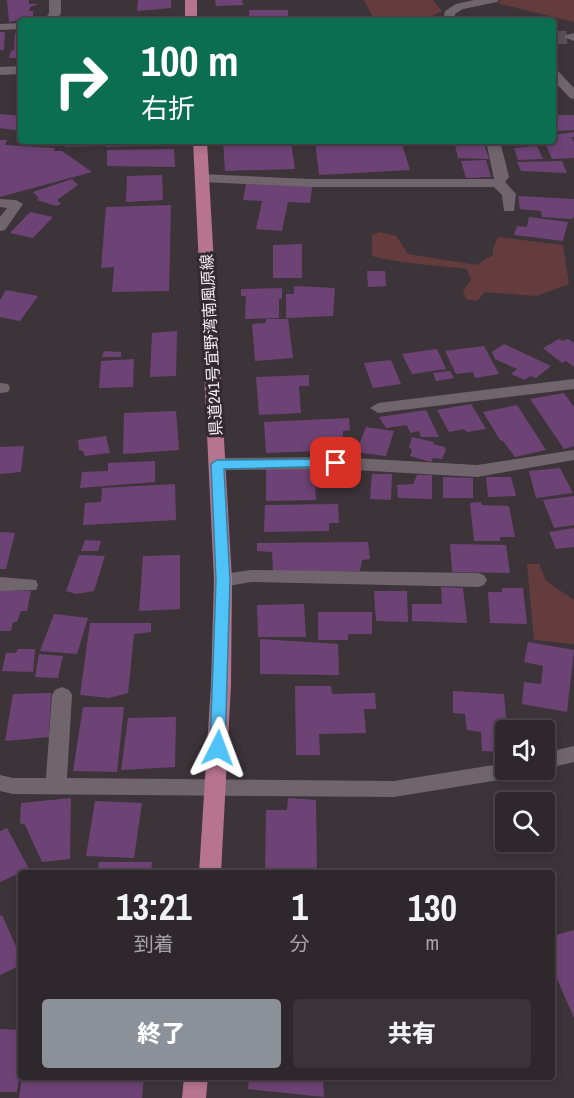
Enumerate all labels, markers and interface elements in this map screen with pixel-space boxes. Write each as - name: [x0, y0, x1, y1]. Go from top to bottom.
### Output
- text: 100 m: [141, 33, 239, 89]
- icon: right: [42, 42, 120, 120]
- text: 右折: [141, 90, 195, 126]
- street label: 県道241号宜野湾南風原線: [195, 254, 227, 436]
- pin: [310, 437, 361, 488]
- icon: arrive: [319, 446, 352, 479]
- position arrow: [186, 716, 250, 780]
- map controls: [495, 720, 555, 852]
- button: sound: [495, 720, 555, 780]
- button: search: [495, 792, 555, 852]
- text: 13:21: [116, 883, 192, 931]
- text: 1: [291, 883, 308, 931]
- text: 130: [408, 884, 457, 932]
- text: m: [425, 929, 439, 956]
- text: 到着: [134, 930, 174, 957]
- text: 分: [290, 930, 310, 957]
- button: 終了: [42, 999, 281, 1068]
- button: 共有: [293, 999, 531, 1068]

